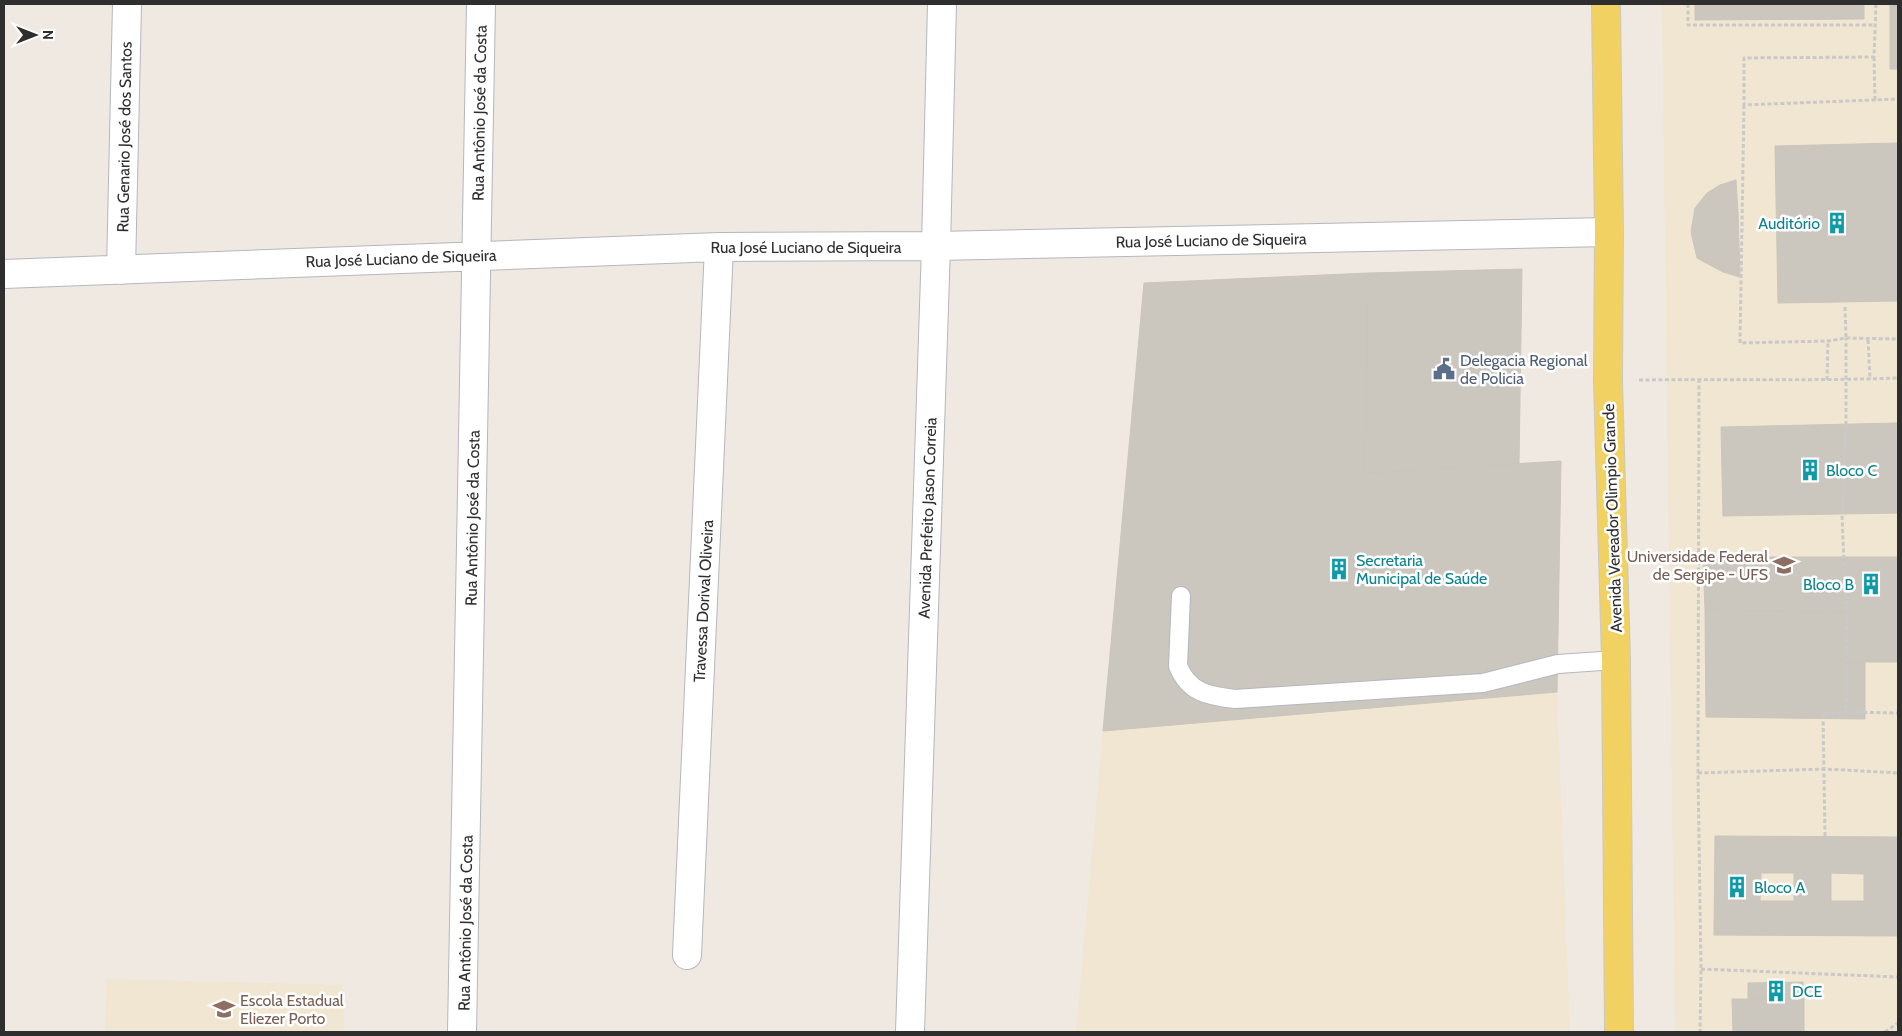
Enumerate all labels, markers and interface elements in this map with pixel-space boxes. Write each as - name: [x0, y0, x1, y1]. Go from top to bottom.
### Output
- north arrow: [10, 10, 60, 60]
- street label: Rua Antônio José da Costa: [468, 25, 491, 201]
- text: N: [39, 30, 57, 40]
- street label: Rua Genario José dos Santos: [113, 41, 136, 233]
- building icon: Auditório: [1824, 210, 1850, 236]
- place label: Auditório: [1758, 214, 1820, 233]
- street label: Rua José Luciano de Siqueira: [1115, 229, 1307, 252]
- street label: Rua José Luciano de Siqueira: [711, 238, 902, 257]
- street label: Rua José Luciano de Siqueira: [305, 246, 497, 271]
- place label: Delegacia Regional de Policia: [1460, 351, 1588, 388]
- public building icon: Delegacia Regional de Policia: [1431, 356, 1457, 382]
- street label: Avenida Vereador Olimpio Grande: [1599, 403, 1626, 633]
- street label: Avenida Prefeito Jason Correia: [914, 417, 941, 619]
- street label: Rua Antônio José da Costa: [461, 430, 484, 606]
- building icon: Bloco C: [1797, 457, 1823, 483]
- place label: Bloco C: [1826, 461, 1878, 480]
- street label: Travessa Dorival Oliveira: [690, 519, 717, 683]
- place label: Universidade Federal de Sergipe - UFS: [1627, 547, 1768, 584]
- place label: Secretaria Municipal de Saúde: [1356, 551, 1487, 588]
- school or university icon: Universidade Federal de Sergipe - UFS: [1771, 552, 1797, 578]
- building icon: Secretaria Municipal de Saúde: [1326, 556, 1352, 582]
- building icon: Bloco B: [1858, 571, 1884, 597]
- place label: Bloco B: [1803, 575, 1854, 594]
- street label: Rua Antônio José da Costa: [454, 835, 477, 1011]
- building icon: Bloco A: [1724, 874, 1750, 900]
- place label: Bloco A: [1754, 878, 1806, 897]
- building icon: DCE: [1763, 978, 1789, 1004]
- place label: DCE: [1792, 982, 1822, 1001]
- place label: Escola Estadual Eliezer Porto: [240, 991, 344, 1028]
- school or university icon: Escola Estadual Eliezer Porto: [211, 996, 237, 1022]

